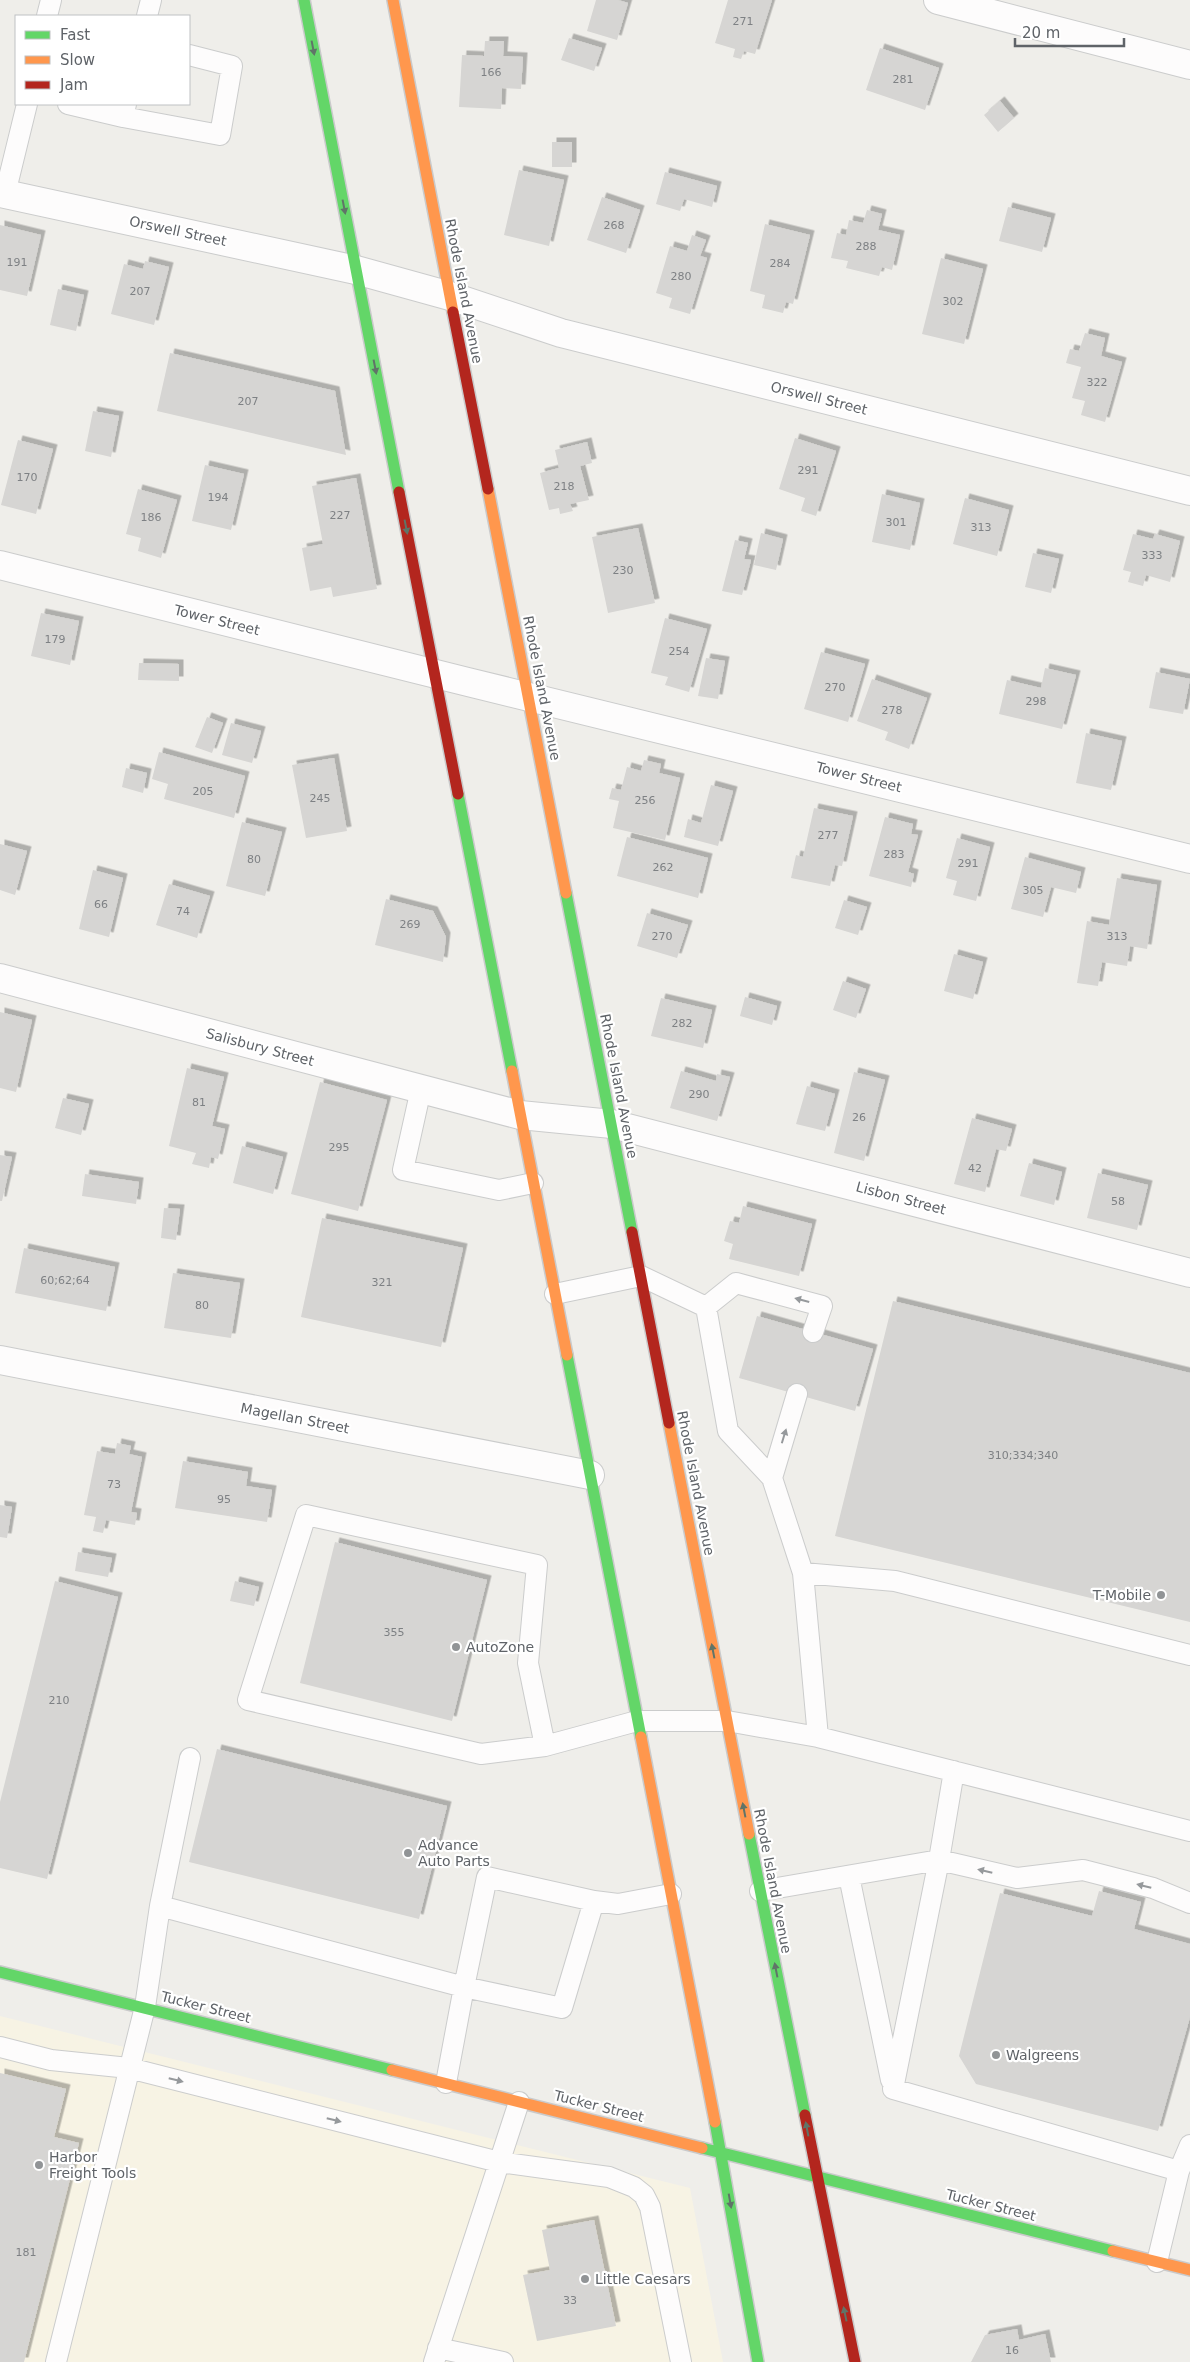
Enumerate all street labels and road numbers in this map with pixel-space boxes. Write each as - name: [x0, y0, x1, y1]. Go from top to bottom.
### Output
- street label: Orswell Street: [128, 213, 229, 249]
- street label: Rhode Island Avenue: [442, 217, 486, 365]
- street label: Orswell Street: [769, 378, 869, 418]
- street label: Tower Street: [172, 601, 262, 638]
- street label: Rhode Island Avenue: [520, 614, 564, 762]
- street label: Tower Street: [814, 758, 904, 795]
- street label: Rhode Island Avenue: [597, 1012, 641, 1160]
- street label: Salisbury Street: [204, 1025, 316, 1069]
- street label: Lisbon Street: [854, 1178, 948, 1218]
- street label: Magellan Street: [239, 1400, 351, 1436]
- street label: Rhode Island Avenue: [674, 1409, 718, 1557]
- street label: Rhode Island Avenue: [751, 1807, 795, 1955]
- street label: Tucker Street: [158, 1988, 253, 2026]
- street label: Tucker Street: [551, 2087, 646, 2125]
- street label: Tucker Street: [943, 2186, 1038, 2224]

